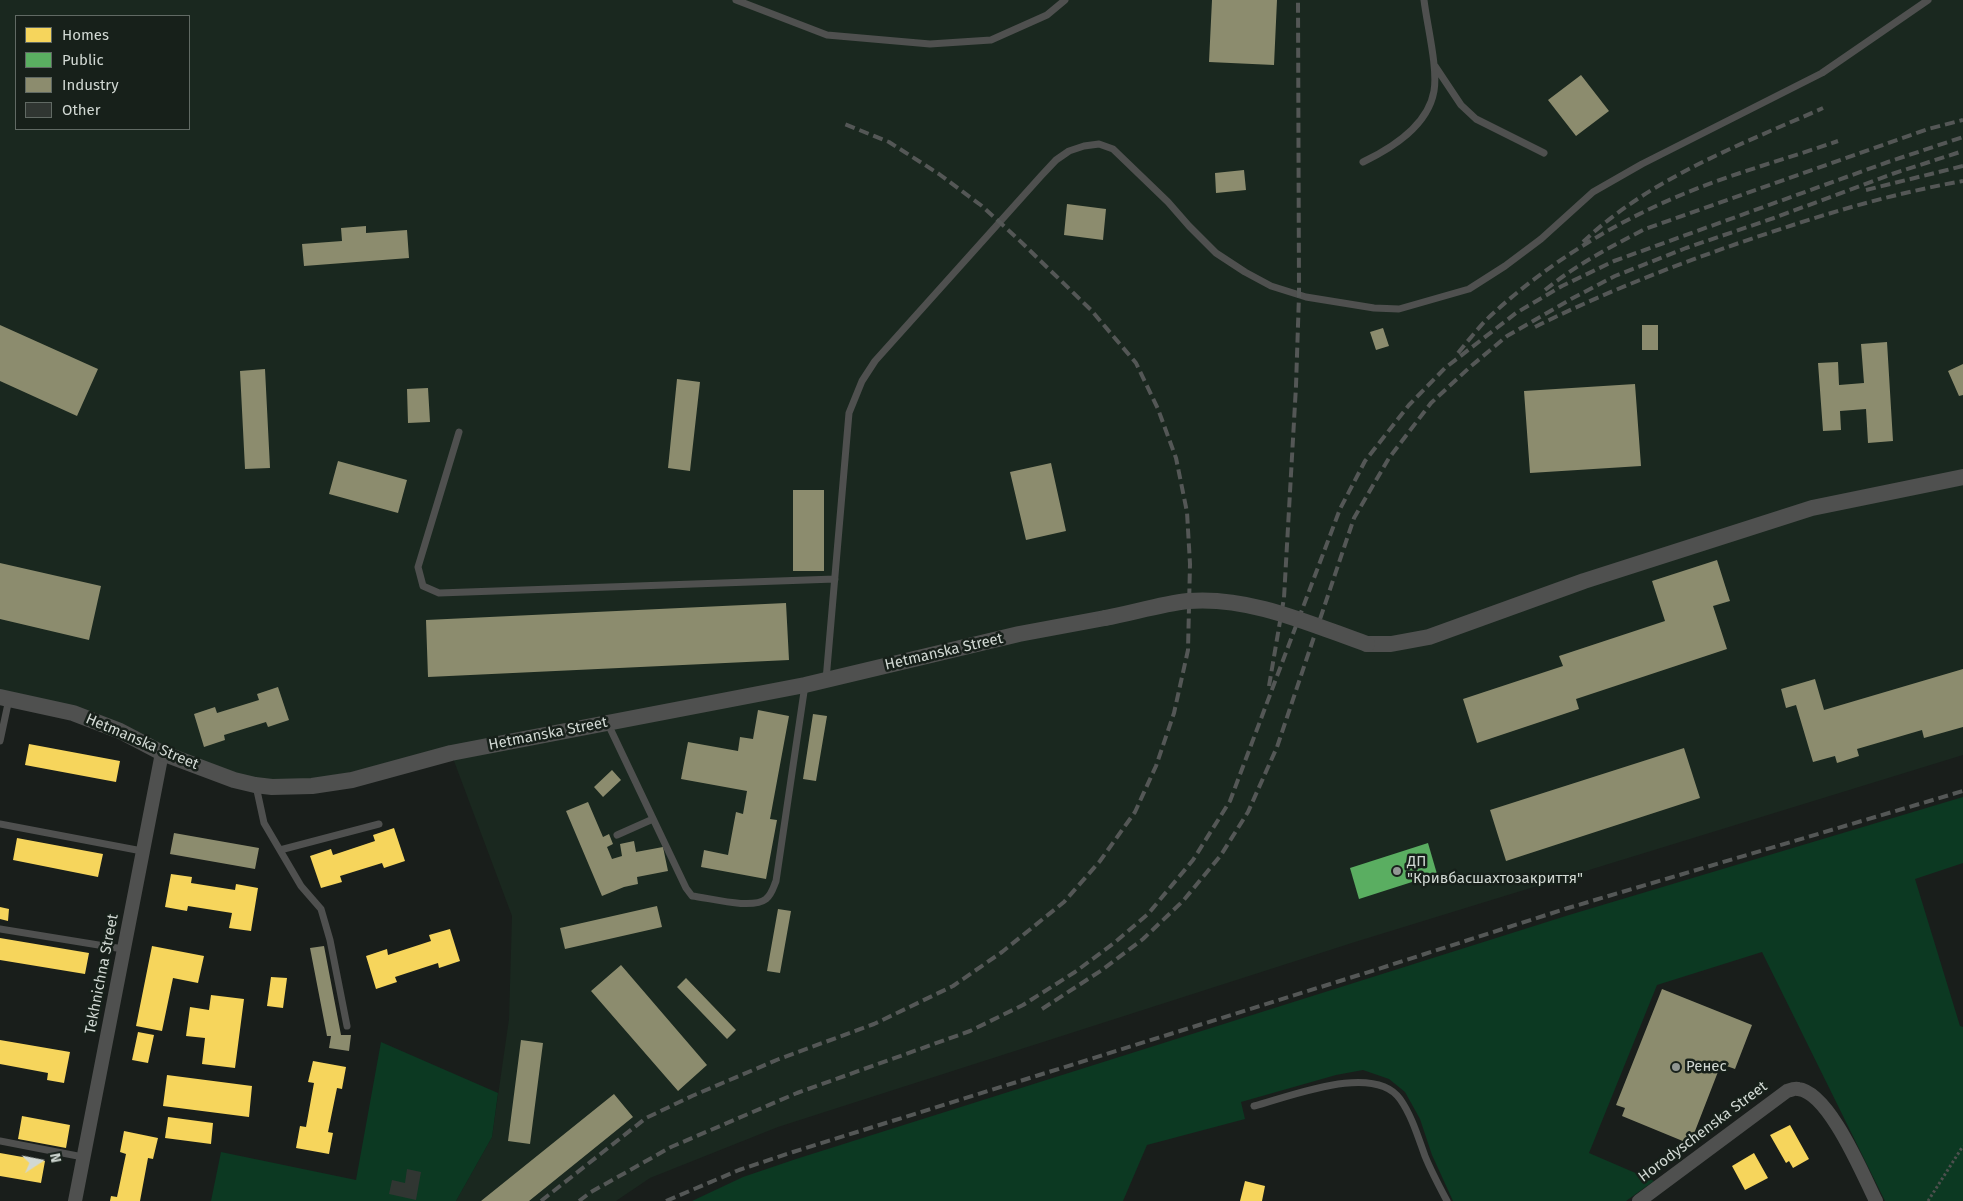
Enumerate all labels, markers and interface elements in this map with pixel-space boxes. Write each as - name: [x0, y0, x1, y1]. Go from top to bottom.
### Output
- legend: [15, 15, 190, 130]
- text: Homes: [62, 26, 109, 44]
- text: Public: [62, 51, 104, 69]
- text: Industry: [62, 76, 119, 94]
- text: Other: [62, 101, 101, 119]
- street label: Hetmanska Street: [883, 630, 1005, 674]
- street label: Hetmanska Street: [83, 710, 201, 774]
- street label: Hetmanska Street: [487, 714, 609, 754]
- place label: ДП "Кривбасшахтозакриття": [1407, 853, 1583, 888]
- marker: ДП "Кривбасшахтозакриття": [1391, 865, 1403, 877]
- street label: Tekhnichna Street: [82, 912, 122, 1036]
- place label: Ренес: [1686, 1058, 1727, 1076]
- marker: Ренес: [1670, 1061, 1682, 1073]
- street label: Horodyschenska Street: [1635, 1078, 1771, 1186]
- north arrow: [15, 1136, 65, 1186]
- text: N: [46, 1152, 64, 1164]

